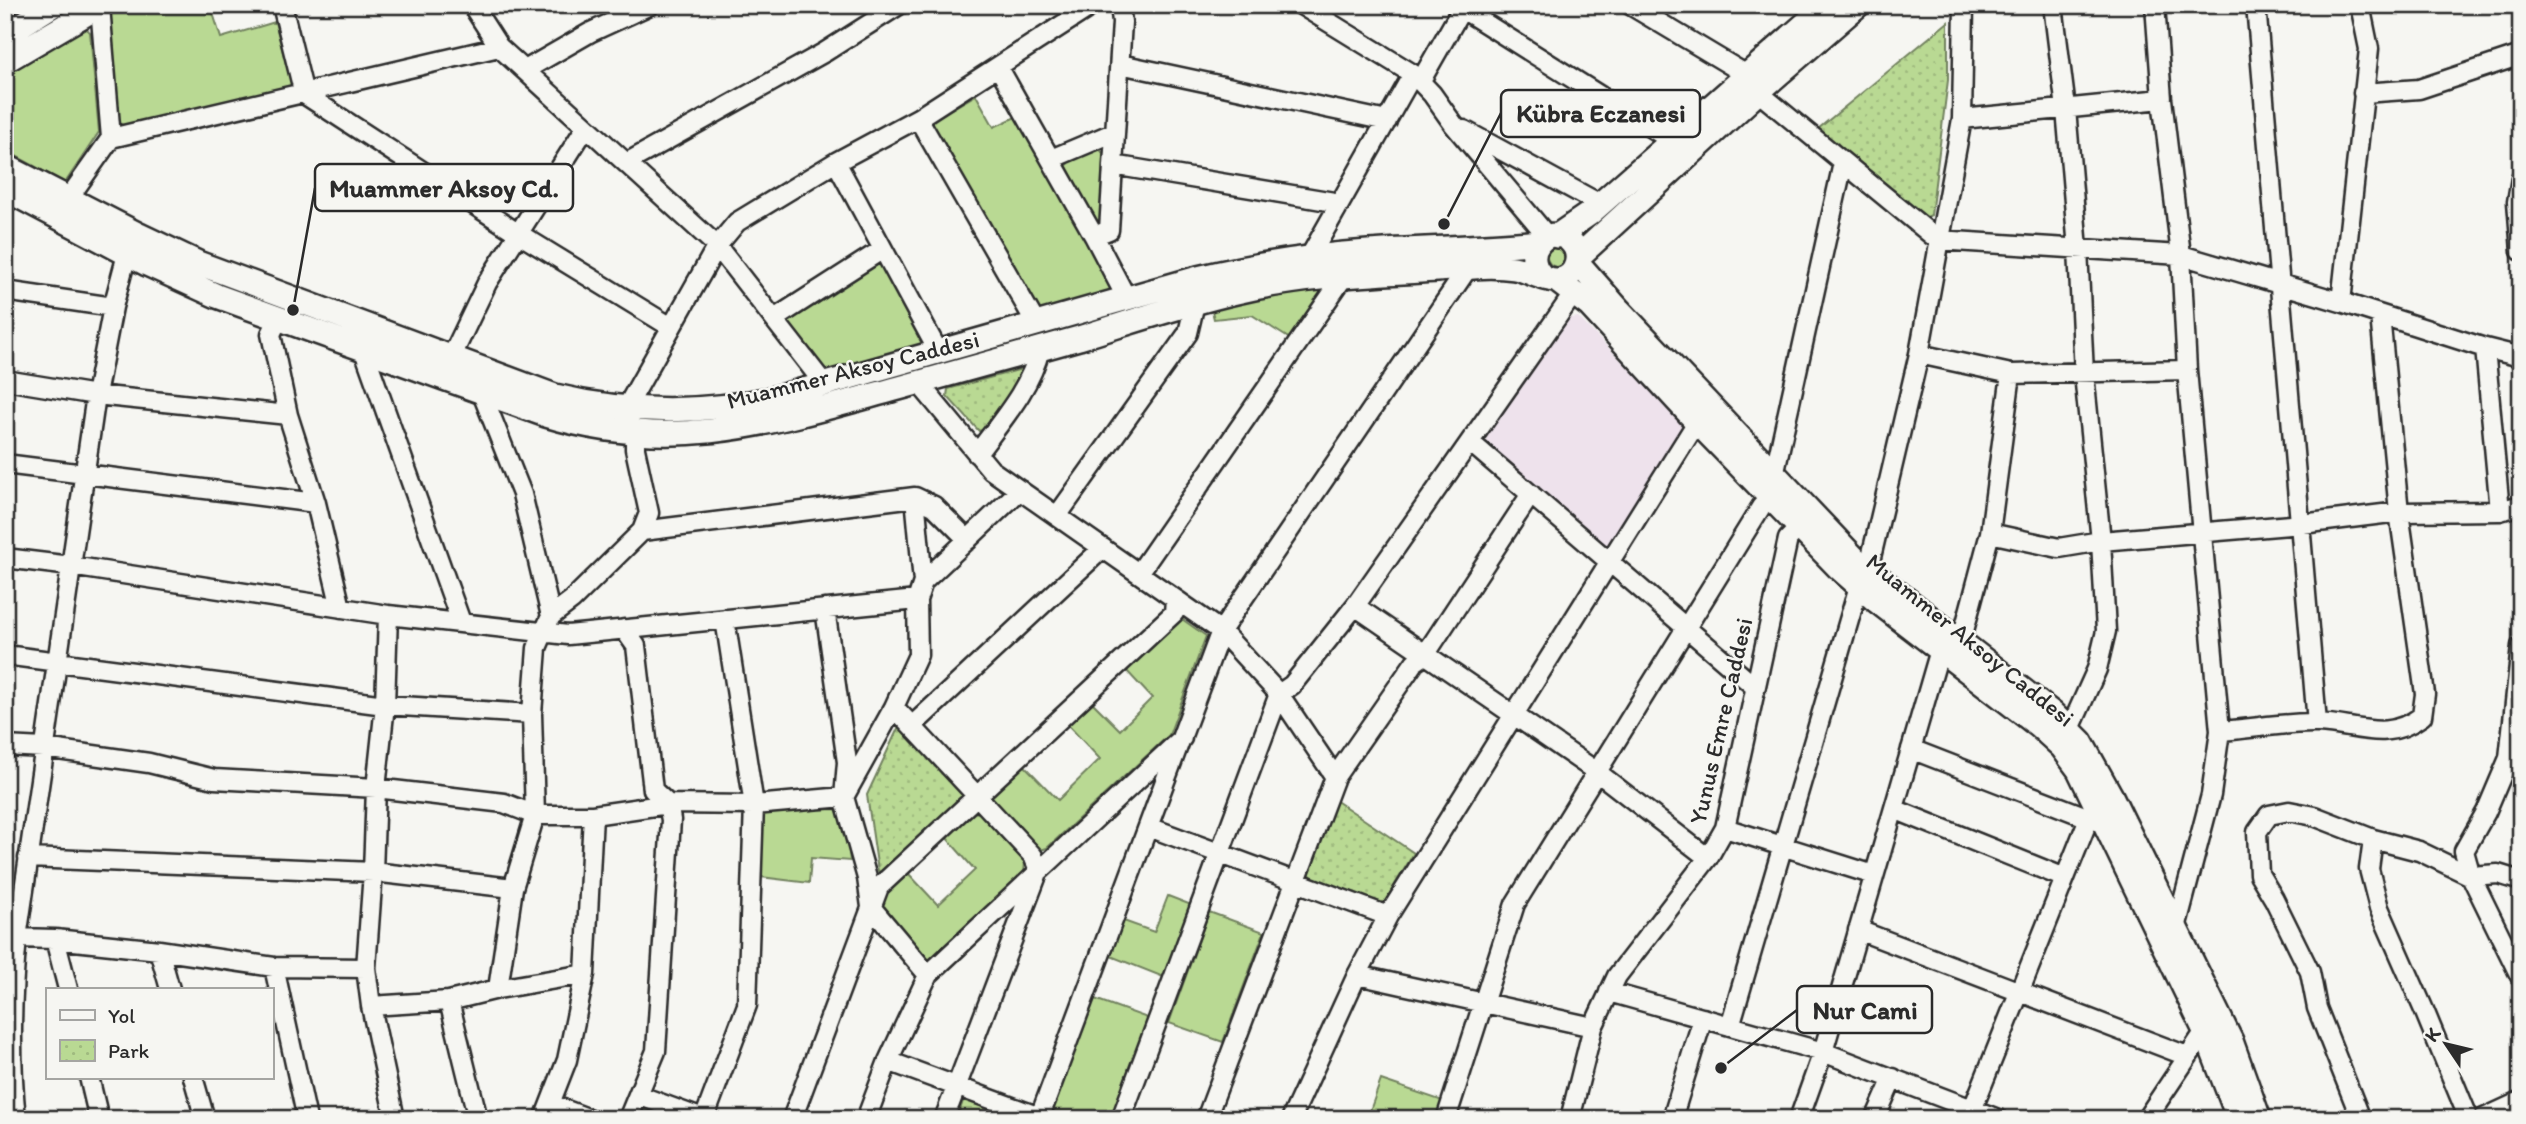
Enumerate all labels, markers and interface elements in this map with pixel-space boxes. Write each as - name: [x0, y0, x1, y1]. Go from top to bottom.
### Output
- callout: Kübra Eczanesi: [1501, 90, 1700, 137]
- text: Kübra Eczanesi: [1516, 97, 1686, 129]
- callout: Muammer Aksoy Cd.: [315, 164, 573, 211]
- text: Muammer Aksoy Cd.: [329, 172, 559, 204]
- street label: Muammer Aksoy Caddesi: [724, 324, 982, 415]
- street label: Muammer Aksoy Caddesi: [1860, 547, 2080, 732]
- street label: Yunus Emre Caddesi: [1683, 615, 1758, 827]
- callout: Nur Cami: [1797, 986, 1932, 1033]
- legend: [46, 988, 273, 1078]
- text: Nur Cami: [1812, 994, 1918, 1026]
- text: Yol: [108, 1003, 135, 1028]
- north arrow: [2410, 1009, 2480, 1078]
- text: K: [2420, 1022, 2446, 1046]
- text: Park: [108, 1038, 150, 1063]

